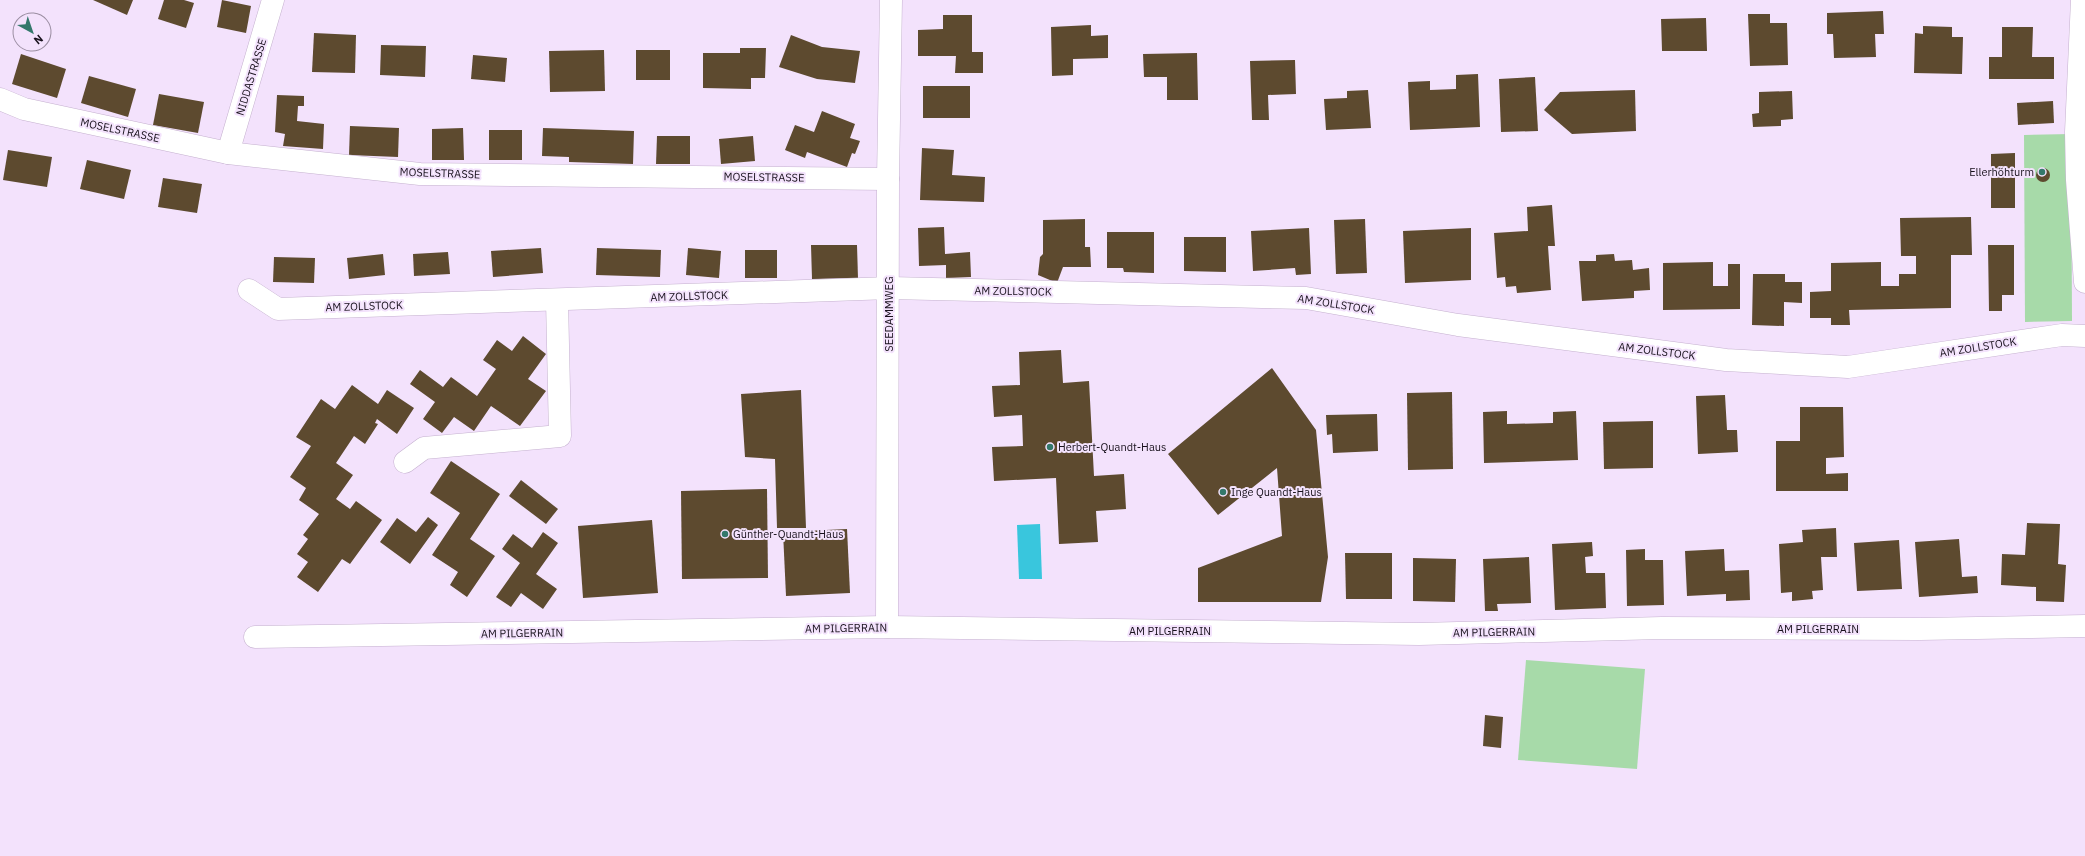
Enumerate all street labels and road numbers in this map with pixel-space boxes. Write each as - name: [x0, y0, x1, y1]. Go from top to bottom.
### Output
- street label: NIDDASTRASSE: [233, 37, 269, 117]
- street label: MOSELSTRASSE: [79, 115, 161, 145]
- street label: MOSELSTRASSE: [399, 165, 481, 181]
- street label: MOSELSTRASSE: [724, 169, 804, 185]
- street label: SEEDAMMWEG: [882, 276, 896, 352]
- street label: AM ZOLLSTOCK: [974, 283, 1052, 299]
- street label: AM ZOLLSTOCK: [650, 288, 728, 304]
- street label: AM ZOLLSTOCK: [1297, 291, 1375, 317]
- street label: AM ZOLLSTOCK: [325, 298, 403, 314]
- street label: AM ZOLLSTOCK: [1939, 334, 2017, 360]
- street label: AM ZOLLSTOCK: [1618, 339, 1696, 363]
- street label: AM PILGERRAIN: [805, 620, 887, 636]
- street label: AM PILGERRAIN: [1777, 622, 1859, 636]
- street label: AM PILGERRAIN: [1129, 624, 1211, 638]
- street label: AM PILGERRAIN: [1453, 624, 1535, 640]
- street label: AM PILGERRAIN: [481, 625, 563, 641]

